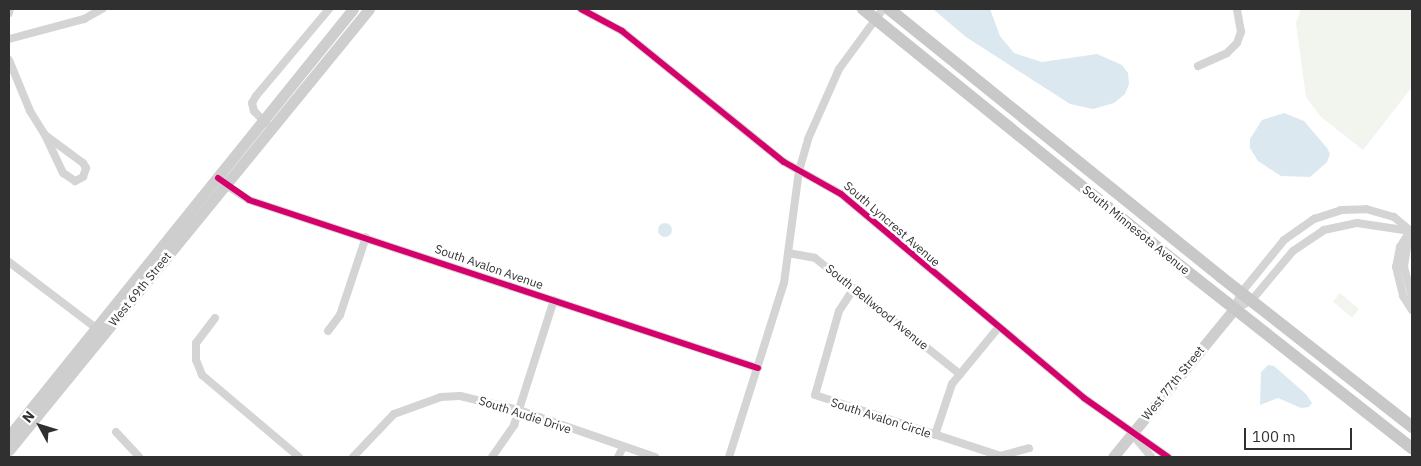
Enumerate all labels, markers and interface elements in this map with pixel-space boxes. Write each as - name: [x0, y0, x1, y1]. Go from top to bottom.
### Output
- street label: South Lyncrest Avenue: [841, 178, 943, 270]
- street label: South Minnesota Avenue: [1080, 182, 1192, 278]
- street label: South Avalon Avenue: [433, 242, 545, 292]
- street label: West 69th Street: [106, 249, 174, 329]
- street label: South Bellwood Avenue: [823, 261, 931, 353]
- street label: West 77th Street: [1139, 343, 1207, 423]
- street label: South Audie Drive: [477, 393, 573, 437]
- street label: South Avalon Circle: [829, 395, 933, 441]
- north arrow: [15, 401, 65, 451]
- text: N: [18, 407, 39, 426]
- scale bar: [1246, 418, 1354, 450]
- text: 100 m: [1252, 427, 1296, 446]

